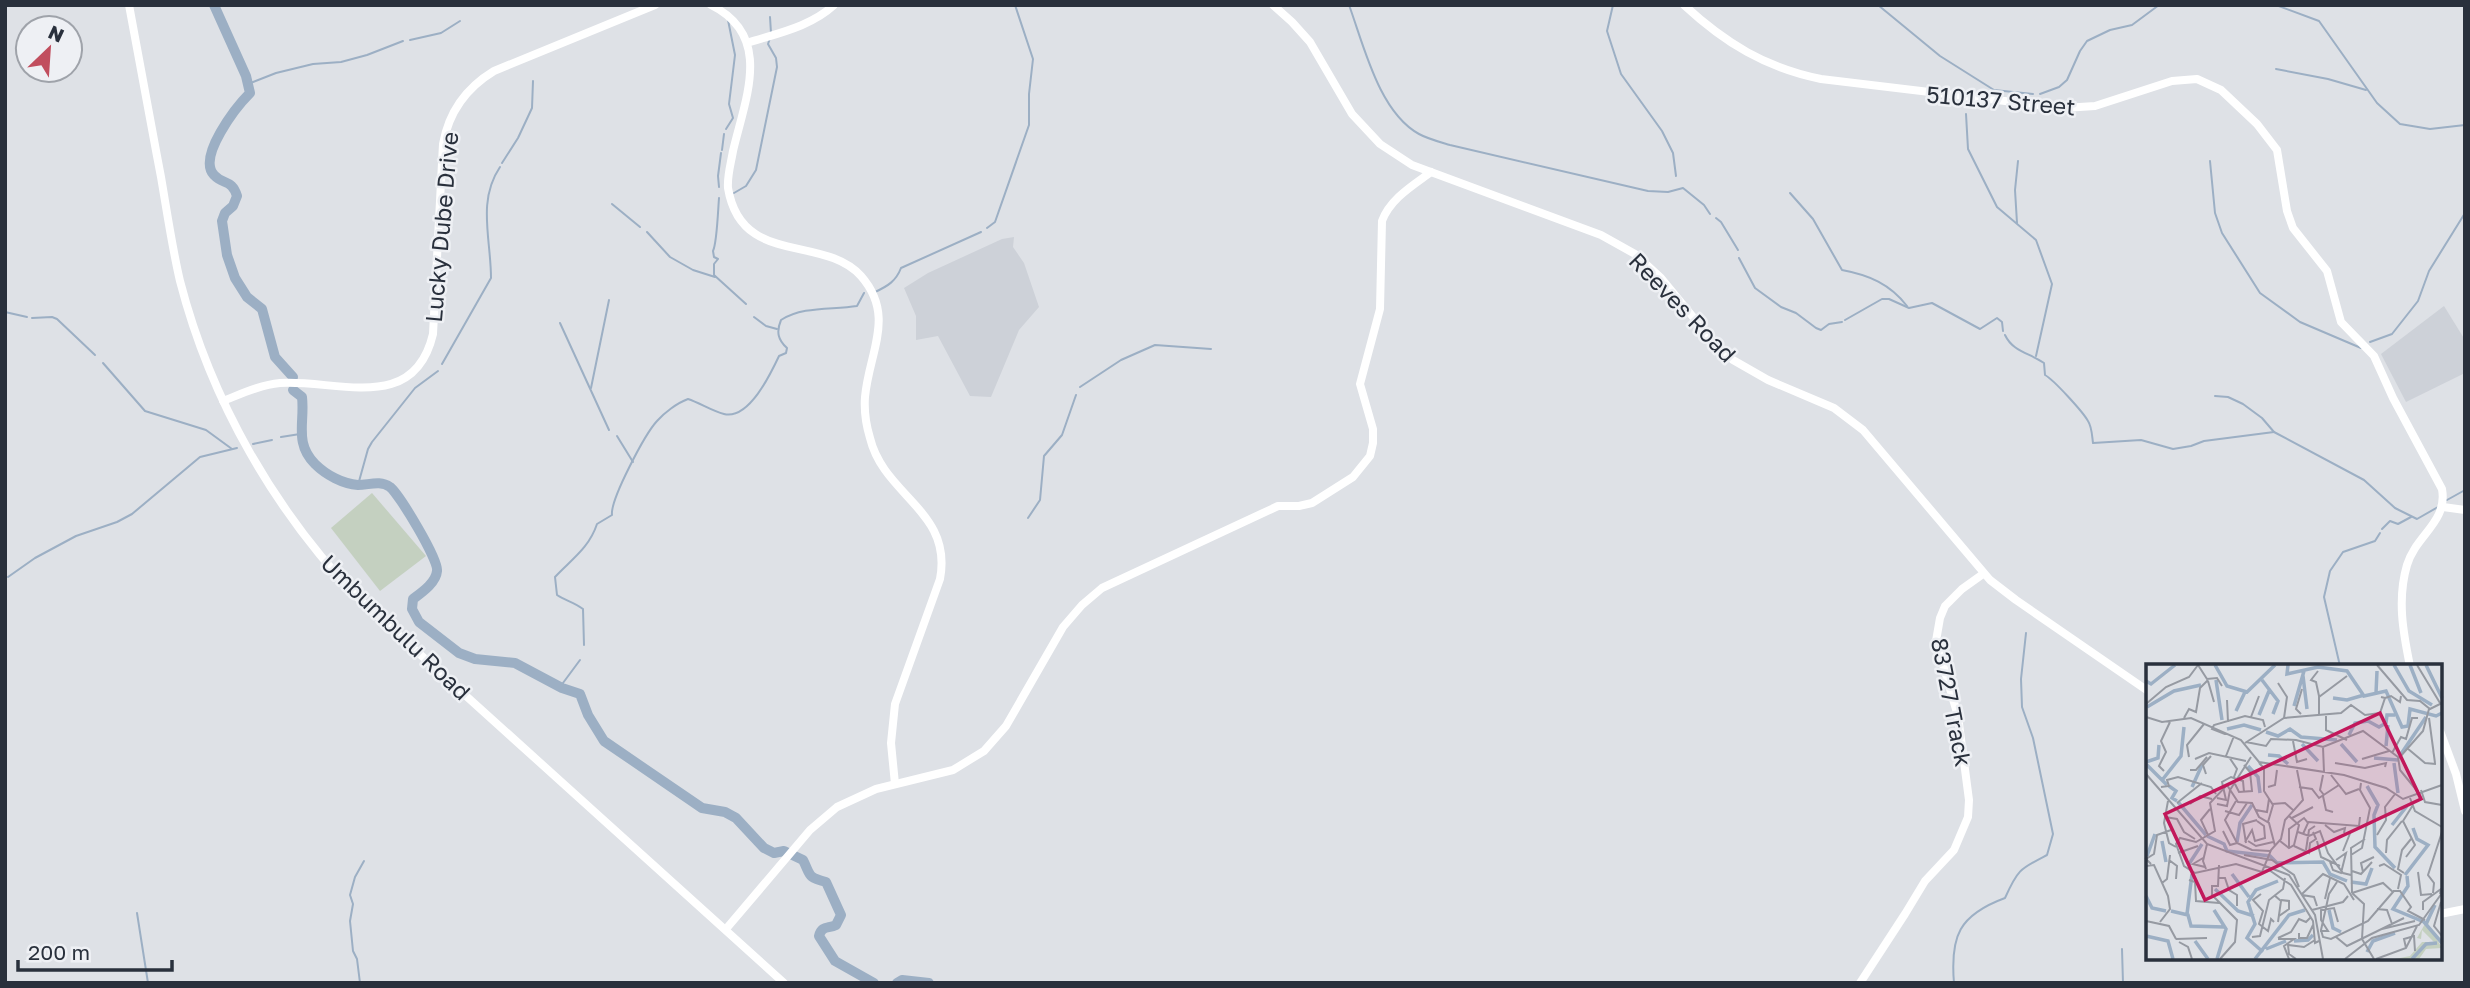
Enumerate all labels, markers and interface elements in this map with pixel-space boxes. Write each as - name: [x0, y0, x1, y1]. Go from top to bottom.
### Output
- north arrow: [14, 14, 84, 84]
- text: N: [45, 20, 68, 47]
- street label: 510137 Street: [1925, 80, 2077, 120]
- street label: Lucky Dube Drive: [419, 131, 463, 323]
- street label: Reeves Road: [1624, 246, 1742, 368]
- street label: Umbumbulu Road: [315, 549, 477, 705]
- street label: 83727 Track: [1926, 635, 1978, 769]
- inset map: [2146, 664, 2442, 960]
- scale bar: [18, 928, 172, 972]
- text: 200 m: [28, 939, 90, 965]

